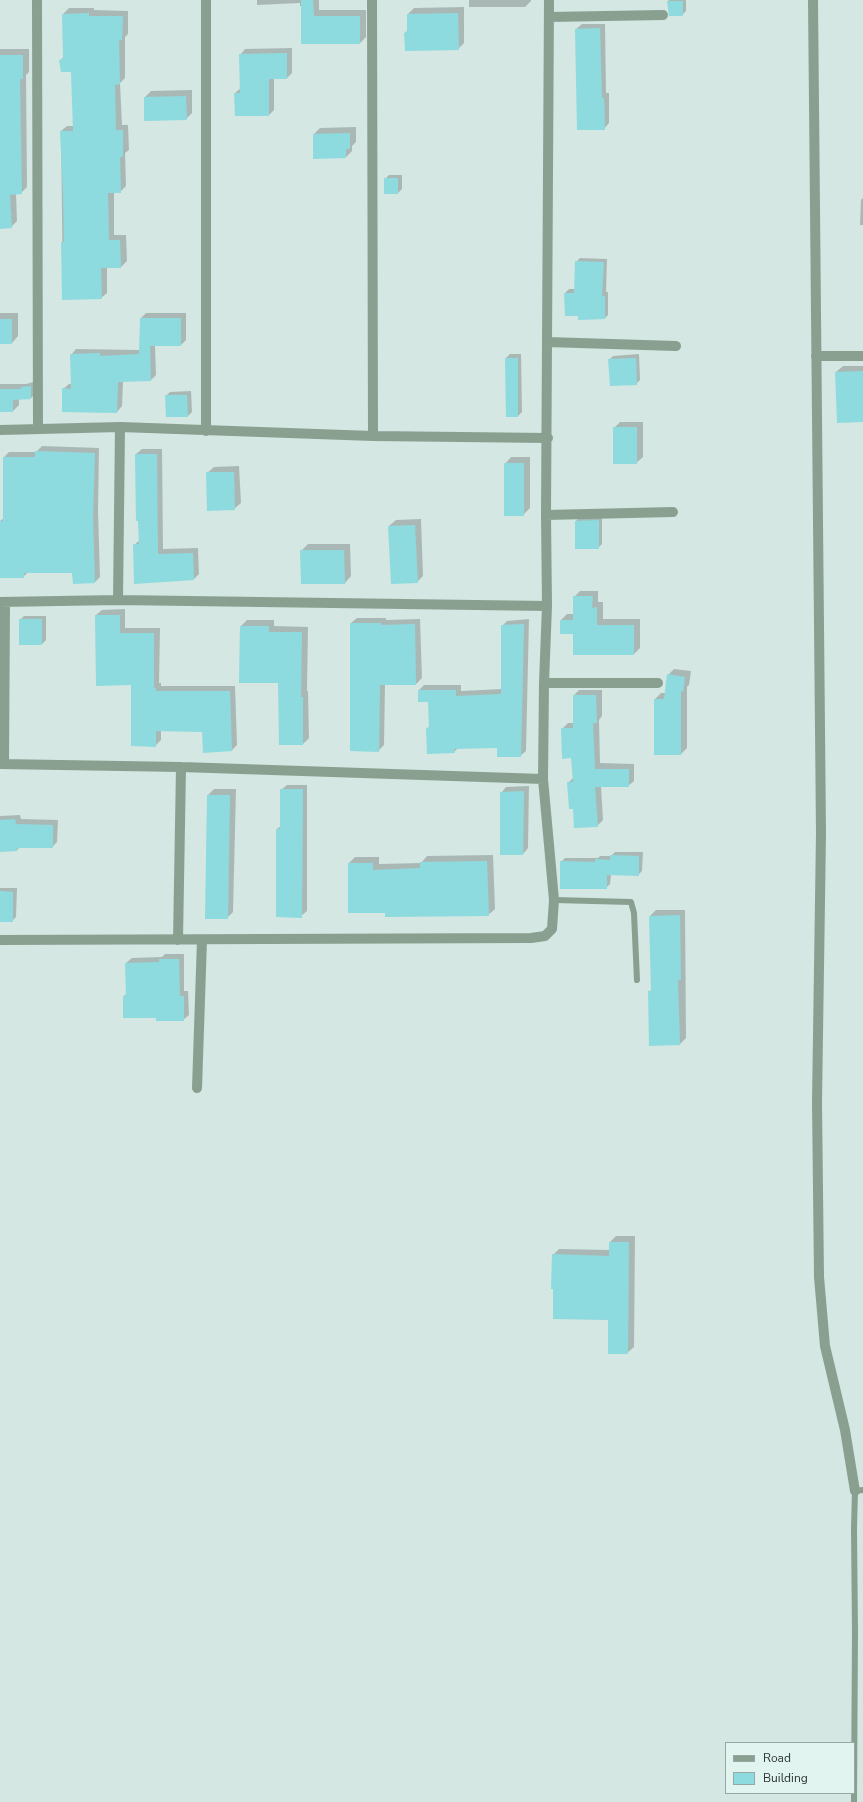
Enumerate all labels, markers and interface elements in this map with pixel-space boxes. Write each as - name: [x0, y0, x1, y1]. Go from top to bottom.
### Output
- legend: [725, 1742, 855, 1794]
- text: Road: [763, 1750, 791, 1766]
- text: Building: [763, 1770, 808, 1786]

